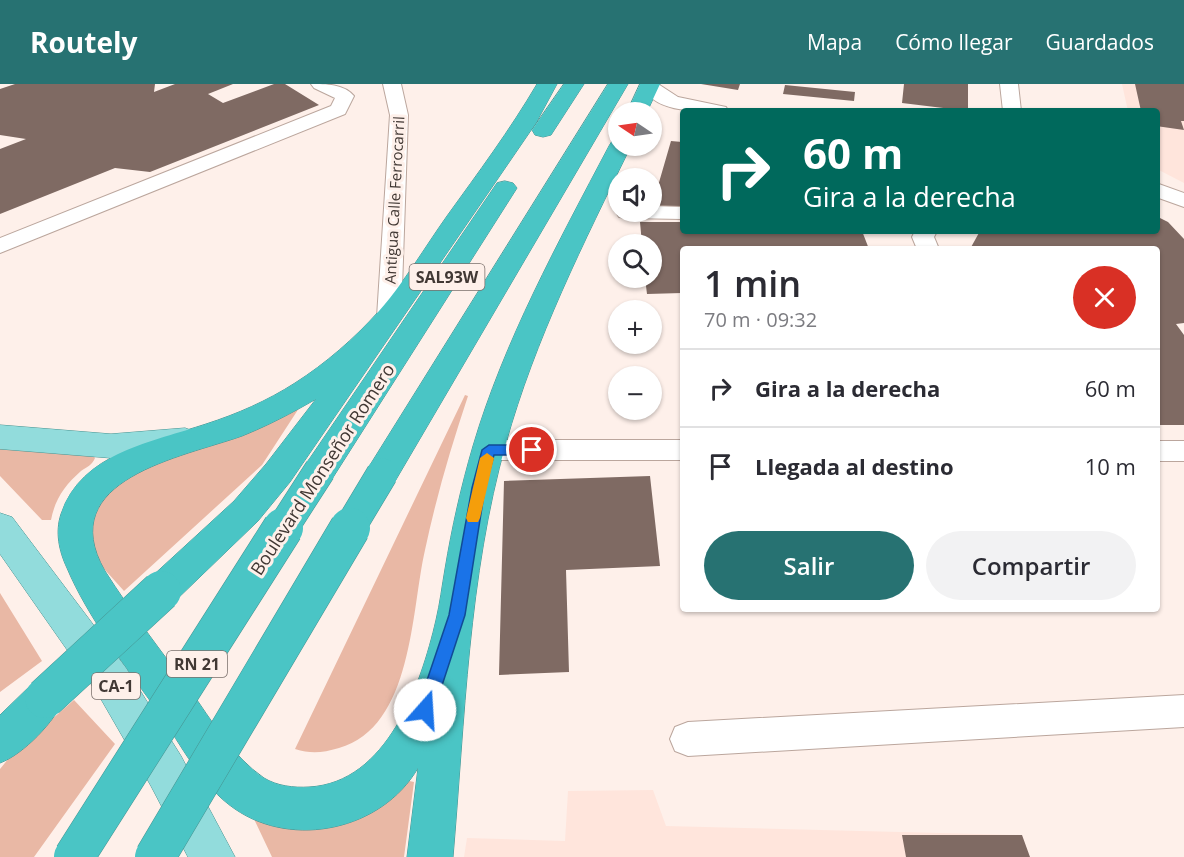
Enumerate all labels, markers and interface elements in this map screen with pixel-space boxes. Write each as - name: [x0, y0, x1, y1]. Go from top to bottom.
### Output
- text: Routely: [30, 23, 137, 61]
- text: Mapa: [807, 28, 862, 56]
- text: Cómo llegar: [895, 28, 1013, 56]
- text: Guardados: [1046, 28, 1154, 56]
- north arrow: [608, 102, 662, 156]
- map controls: [608, 102, 662, 420]
- street label: Antigua Calle Ferrocarril: [380, 116, 408, 284]
- text: 60 m: [803, 124, 903, 181]
- icon: right: [704, 132, 782, 210]
- button: sound: [608, 168, 662, 222]
- text: Gira a la derecha: [803, 178, 1016, 215]
- button: search: [608, 234, 662, 288]
- text: 1 min: [704, 259, 801, 308]
- road number: SAL93W: [410, 264, 484, 290]
- button: close: [1073, 266, 1136, 329]
- button: +: [608, 300, 662, 354]
- text: 70 m · 09:32: [704, 306, 817, 333]
- street label: Boulevard Monseñor Romero: [244, 359, 400, 579]
- button: −: [608, 366, 662, 420]
- icon: right: [704, 372, 737, 405]
- text: Gira a la derecha: [755, 373, 940, 403]
- text: 60 m: [1085, 373, 1136, 403]
- pin: [506, 424, 557, 475]
- icon: arrive: [515, 433, 548, 466]
- icon: arrive: [704, 450, 737, 483]
- text: Llegada al destino: [755, 451, 954, 481]
- text: 10 m: [1085, 451, 1136, 481]
- button: Salir: [704, 531, 914, 600]
- button: Compartir: [926, 531, 1136, 600]
- road number: RN 21: [167, 651, 227, 677]
- road number: CA-1: [92, 673, 140, 699]
- position arrow: [393, 678, 457, 742]

